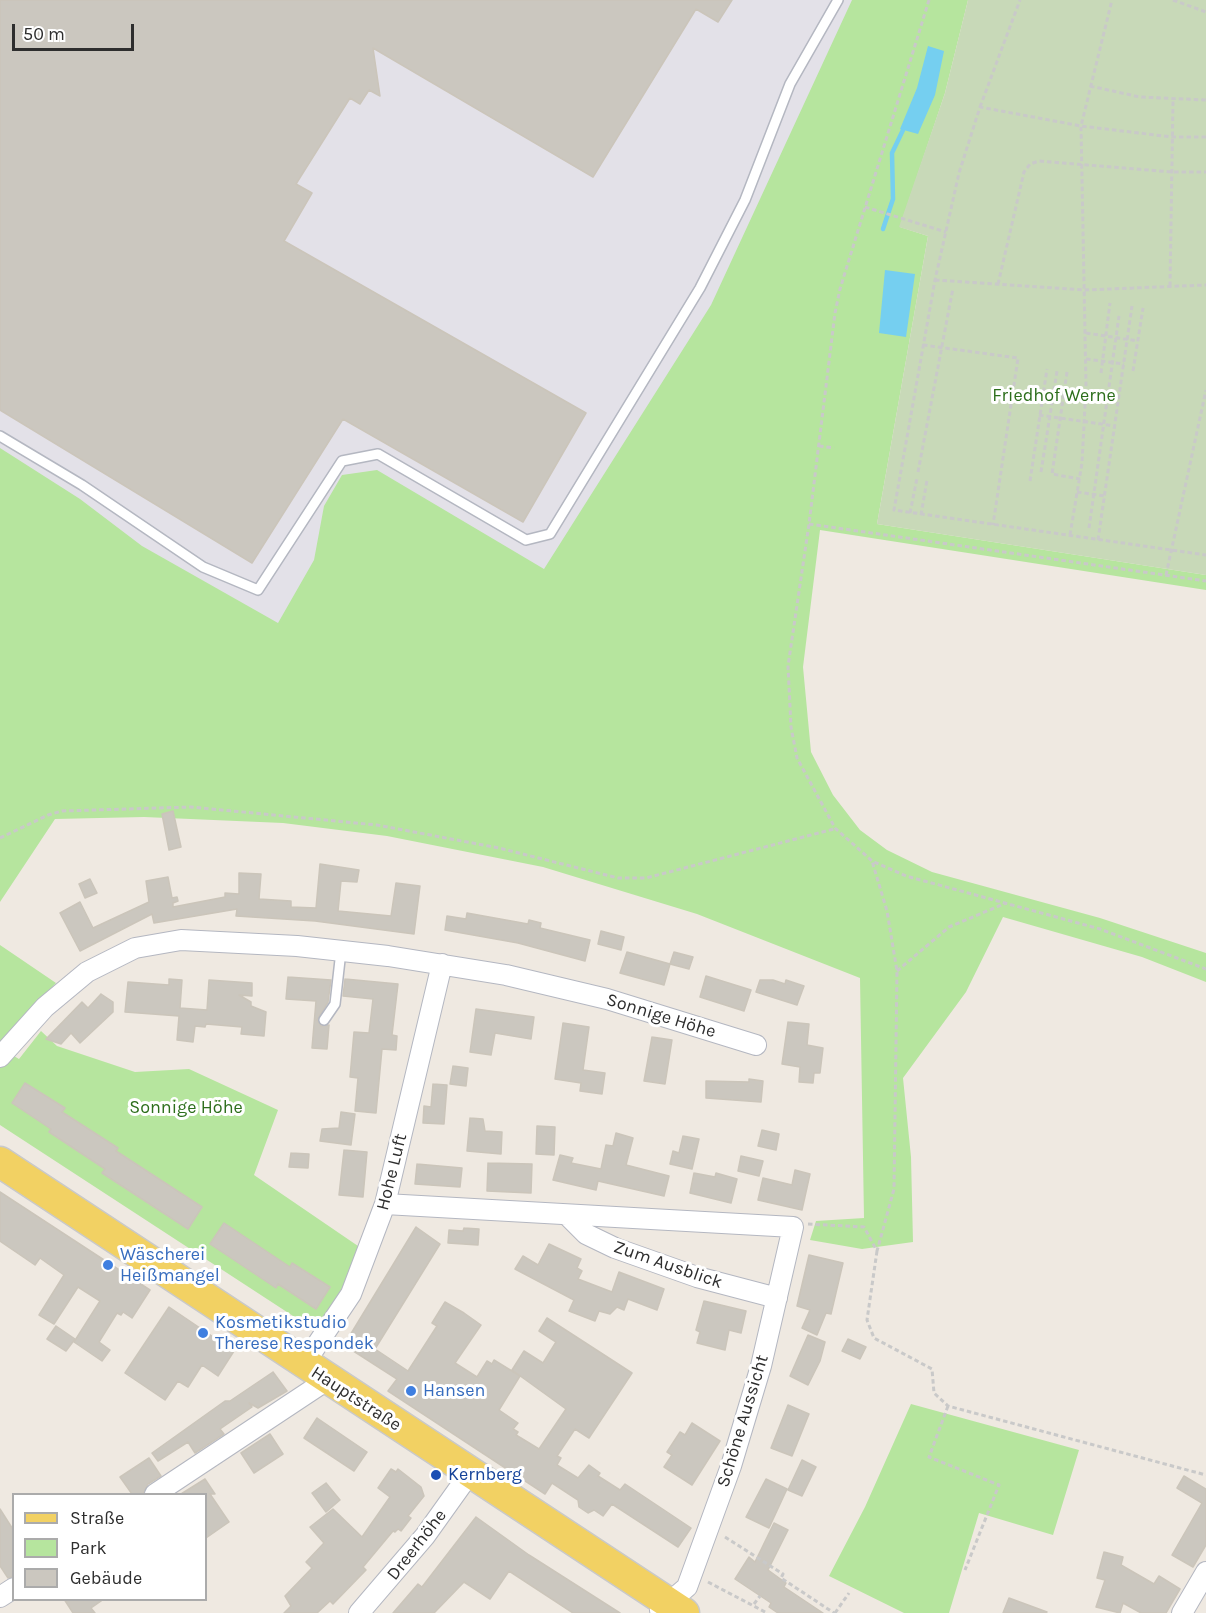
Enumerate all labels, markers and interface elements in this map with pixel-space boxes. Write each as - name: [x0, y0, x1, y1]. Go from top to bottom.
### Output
- scale bar: [15, 12, 136, 50]
- text: 50 m: [23, 23, 65, 45]
- park label: Friedhof Werne: [992, 385, 1116, 407]
- street label: Sonnige Höhe: [604, 989, 718, 1043]
- park label: Sonnige Höhe: [129, 1097, 243, 1119]
- street label: Hohe Luft: [372, 1131, 412, 1213]
- street label: Zum Ausblick: [611, 1236, 725, 1294]
- place label: Wäscherei Heißmangel: [120, 1244, 220, 1286]
- marker: Wäscherei Heißmangel: [101, 1258, 115, 1272]
- place label: Kosmetikstudio Therese Respondek: [215, 1312, 374, 1354]
- marker: Kosmetikstudio Therese Respondek: [196, 1326, 210, 1340]
- street label: Schöne Aussicht: [713, 1352, 773, 1490]
- street label: Hauptstraße: [307, 1362, 405, 1436]
- place label: Hansen: [423, 1380, 485, 1402]
- marker: Hansen: [404, 1384, 418, 1398]
- place label: Kernberg: [448, 1464, 522, 1486]
- marker: Kernberg: [429, 1468, 443, 1482]
- legend: [12, 1493, 207, 1601]
- street label: Dreerhöhe: [383, 1505, 451, 1585]
- text: Straße: [70, 1507, 124, 1529]
- text: Park: [70, 1537, 107, 1559]
- text: Gebäude: [70, 1567, 142, 1589]

